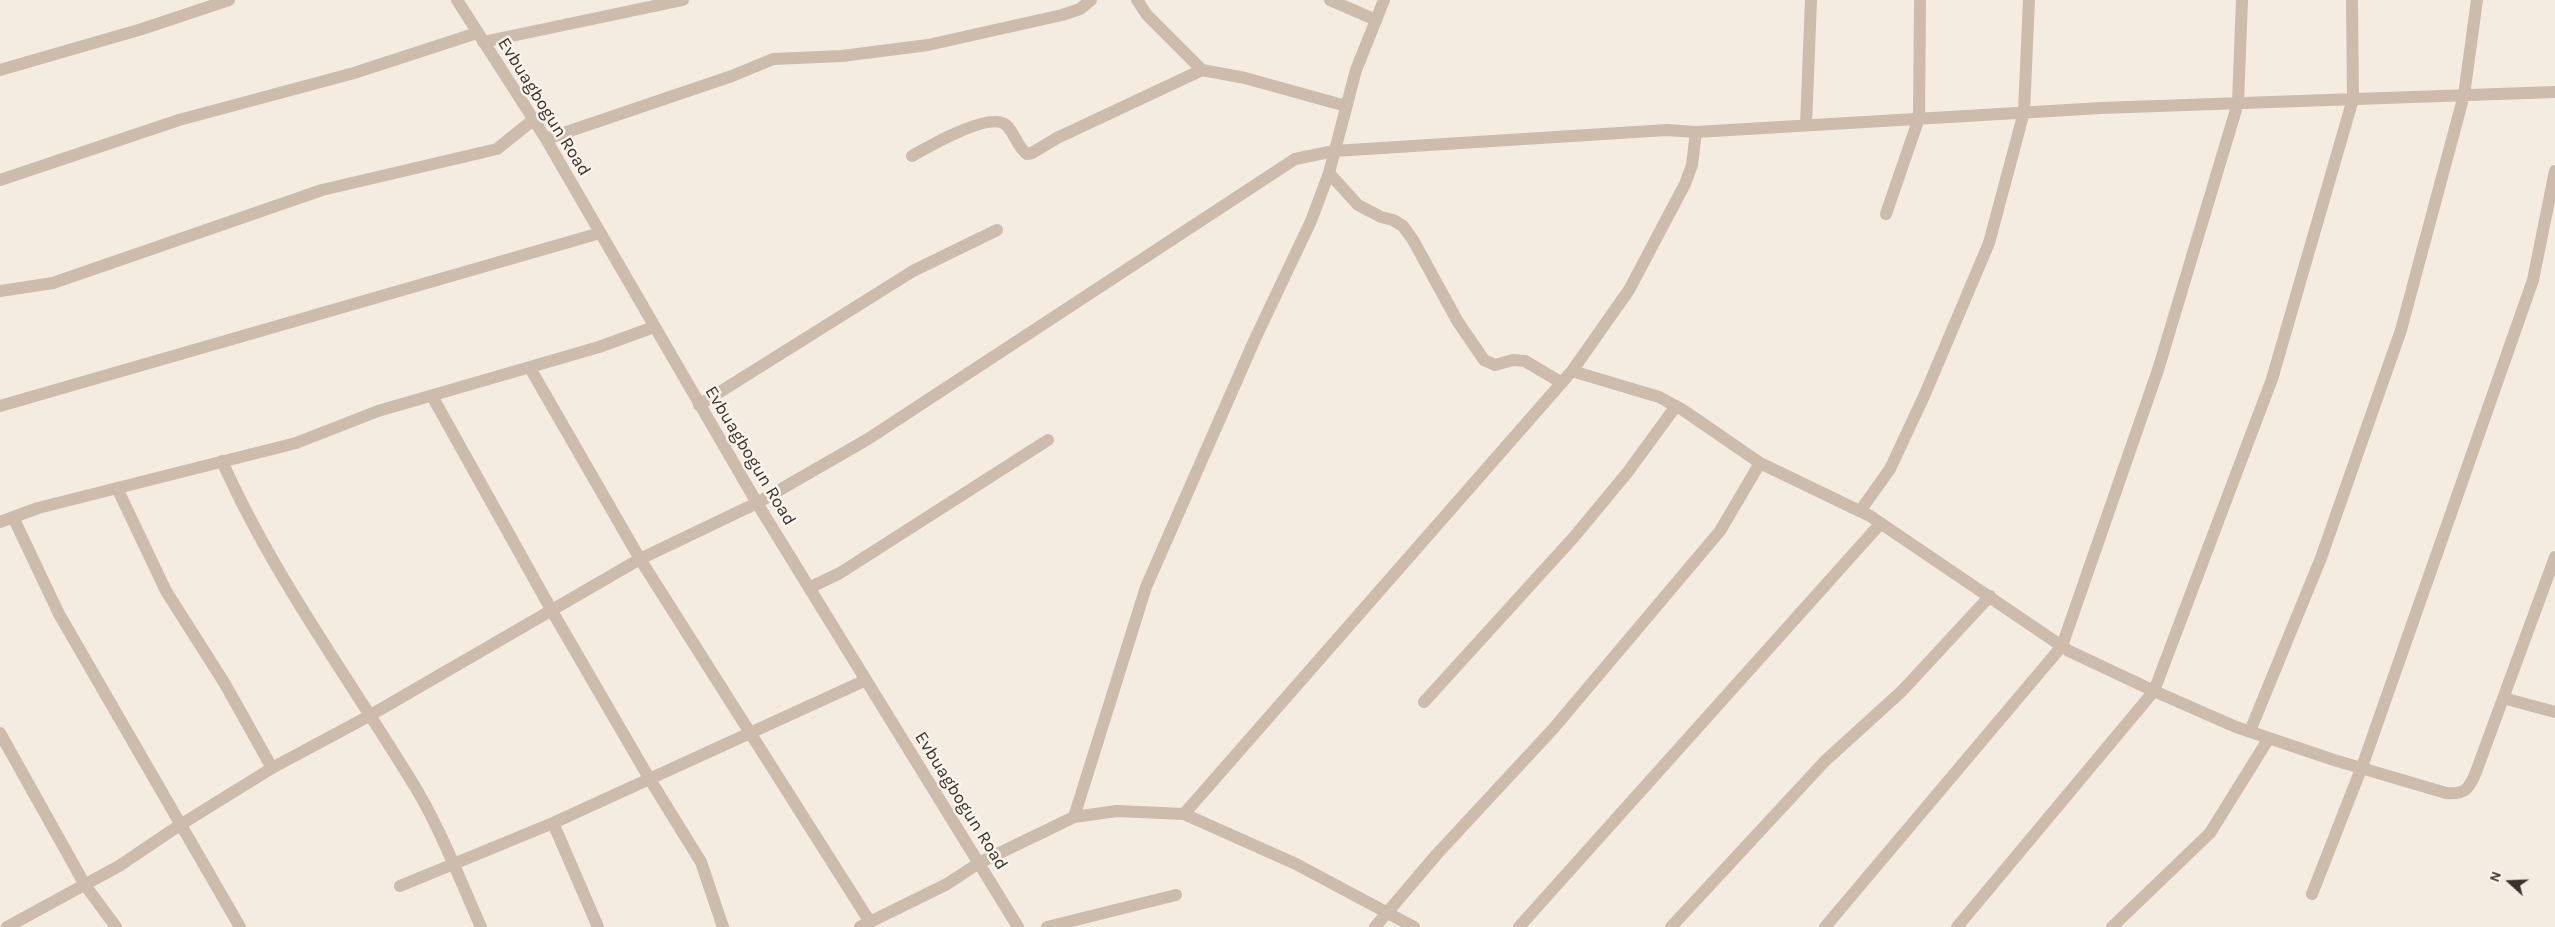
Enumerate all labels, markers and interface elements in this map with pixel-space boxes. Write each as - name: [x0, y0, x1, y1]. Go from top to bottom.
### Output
- street label: Evbuagbogun Road: [493, 34, 595, 180]
- street label: Evbuagbogun Road: [700, 382, 800, 530]
- street label: Evbuagbogun Road: [910, 728, 1012, 874]
- north arrow: [2485, 857, 2535, 907]
- text: N: [2486, 869, 2505, 884]

